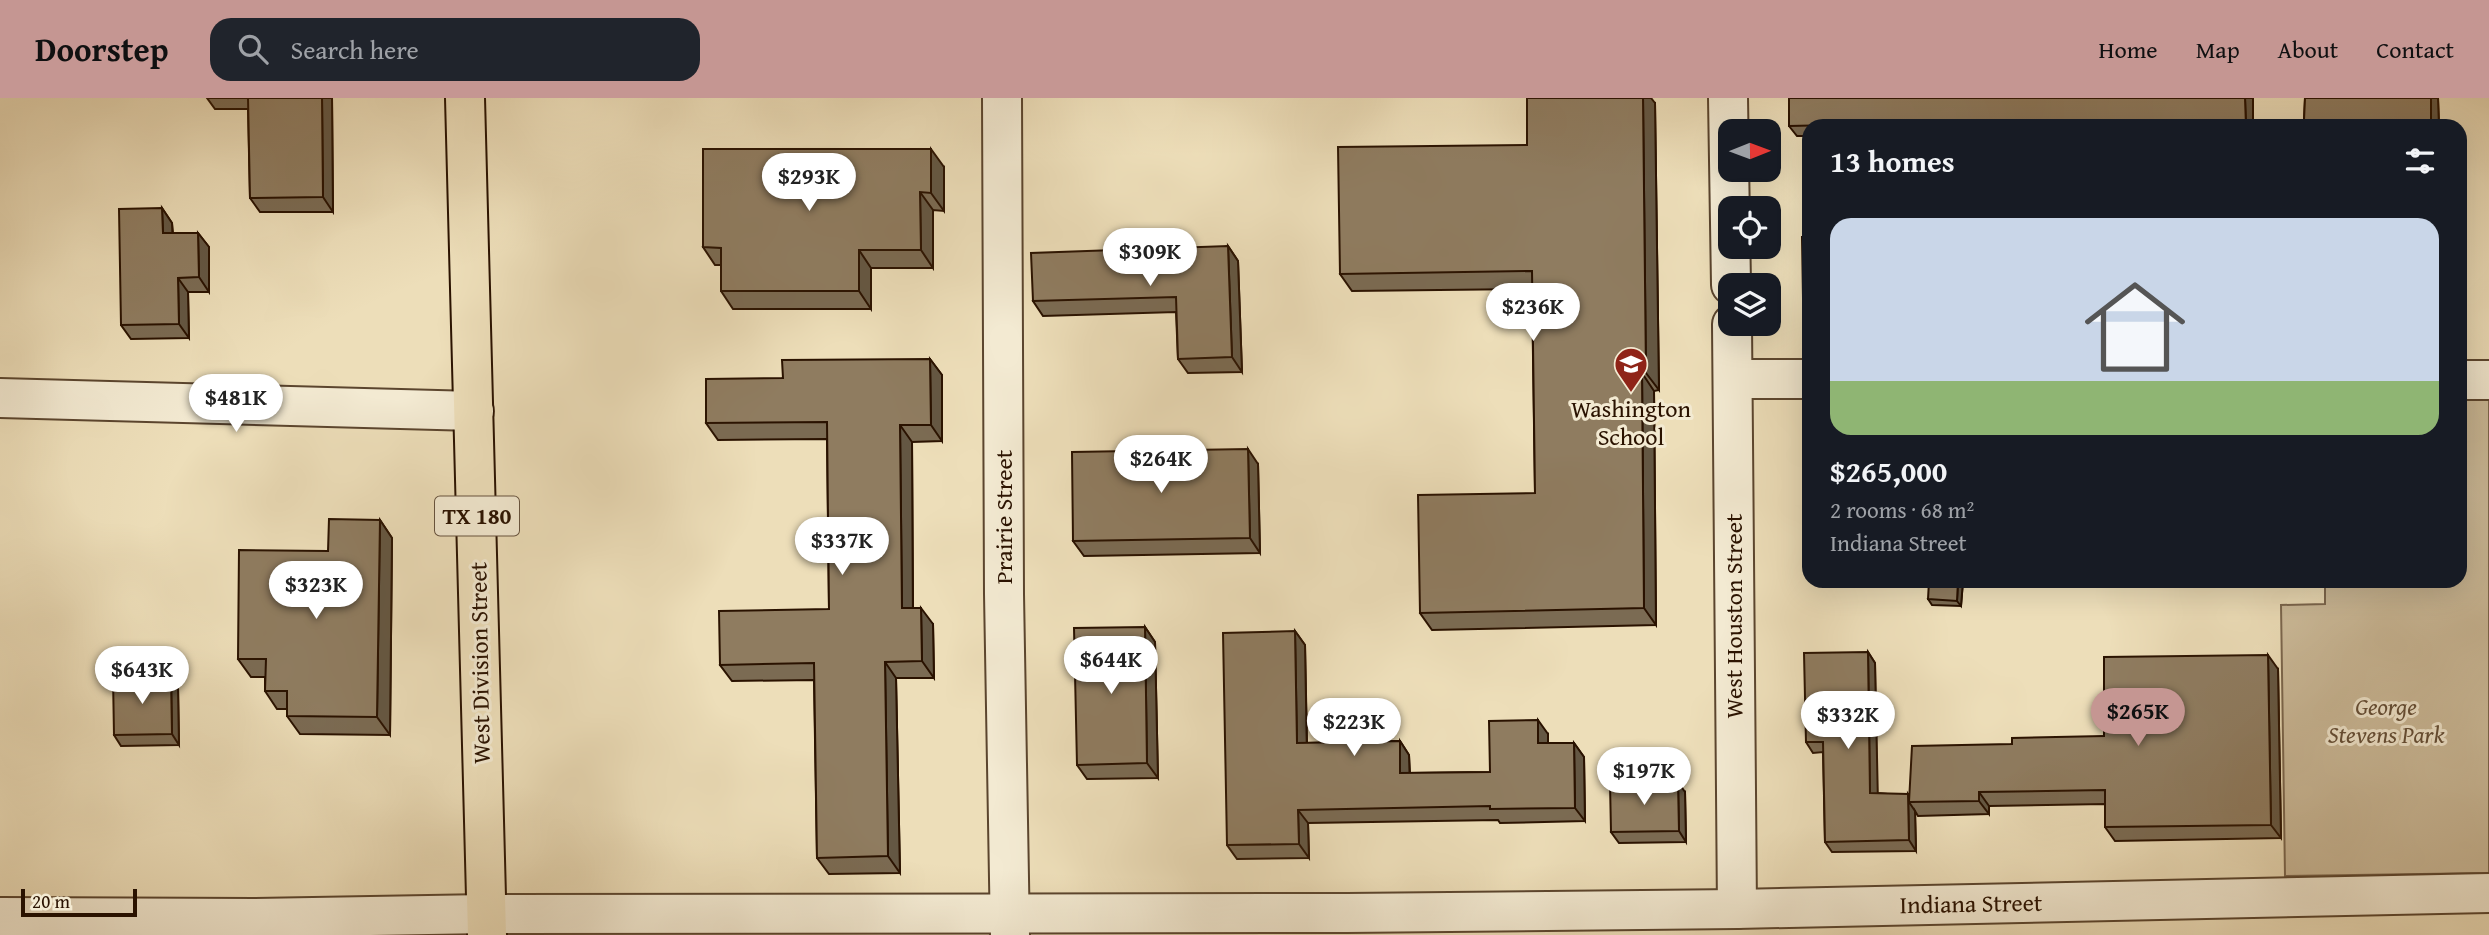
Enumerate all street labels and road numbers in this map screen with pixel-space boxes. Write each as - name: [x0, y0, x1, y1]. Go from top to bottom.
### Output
- street label: Prairie Street: [986, 449, 1021, 584]
- road number: TX 180: [435, 496, 519, 536]
- street label: West Houston Street: [1716, 513, 1751, 718]
- street label: West Division Street: [460, 561, 499, 764]
- street label: Indiana Street: [1899, 885, 2043, 922]

